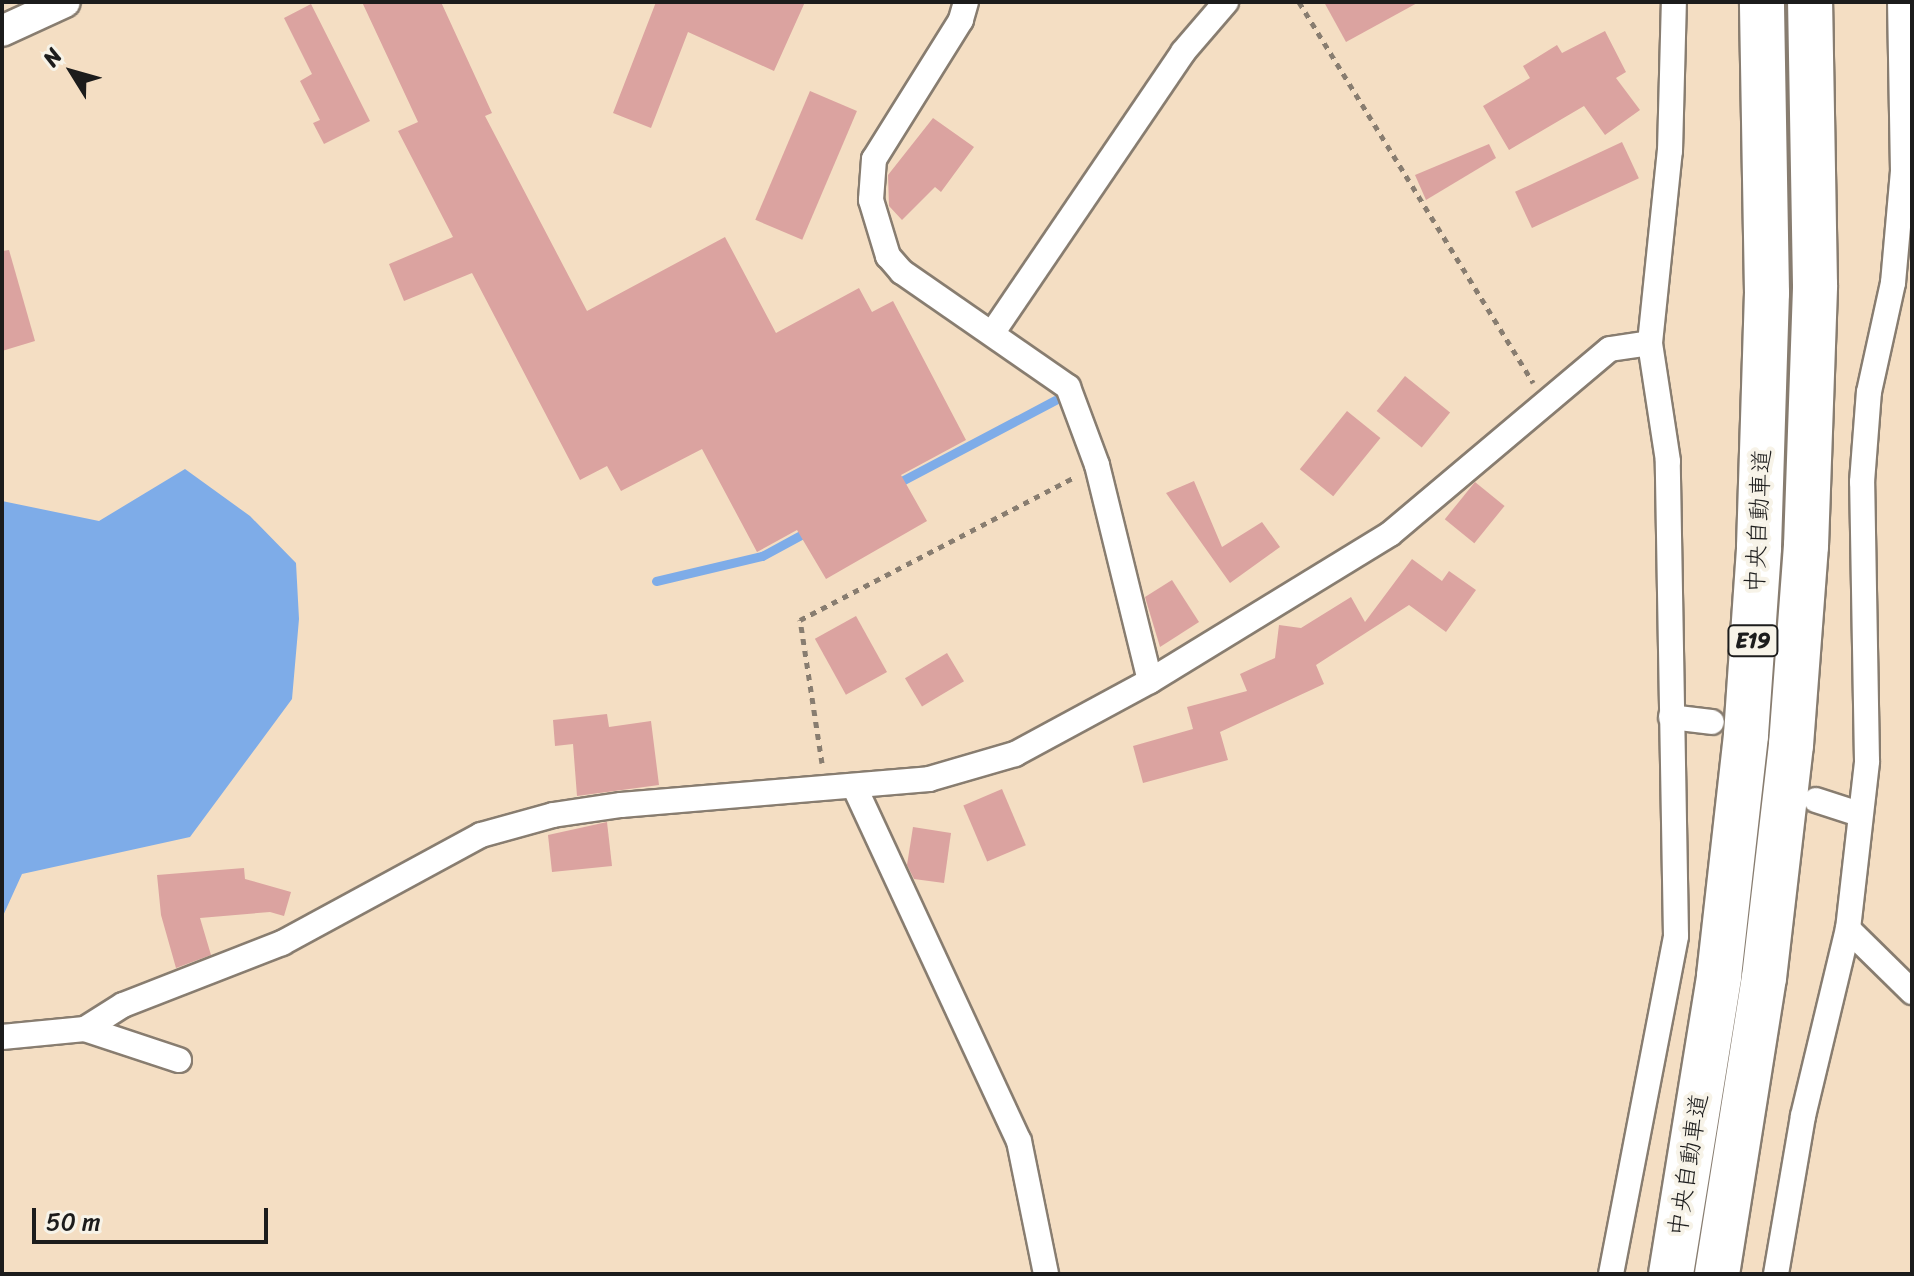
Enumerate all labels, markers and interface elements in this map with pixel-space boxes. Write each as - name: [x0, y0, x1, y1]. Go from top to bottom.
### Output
- north arrow: [32, 32, 112, 112]
- text: N: [32, 39, 73, 75]
- street label: 中央自動車道: [1741, 448, 1777, 594]
- road number: E19: [1727, 623, 1779, 659]
- street label: 中央自動車道: [1664, 1092, 1714, 1238]
- scale bar: [36, 1192, 272, 1242]
- text: 50 m: [46, 1201, 101, 1243]

